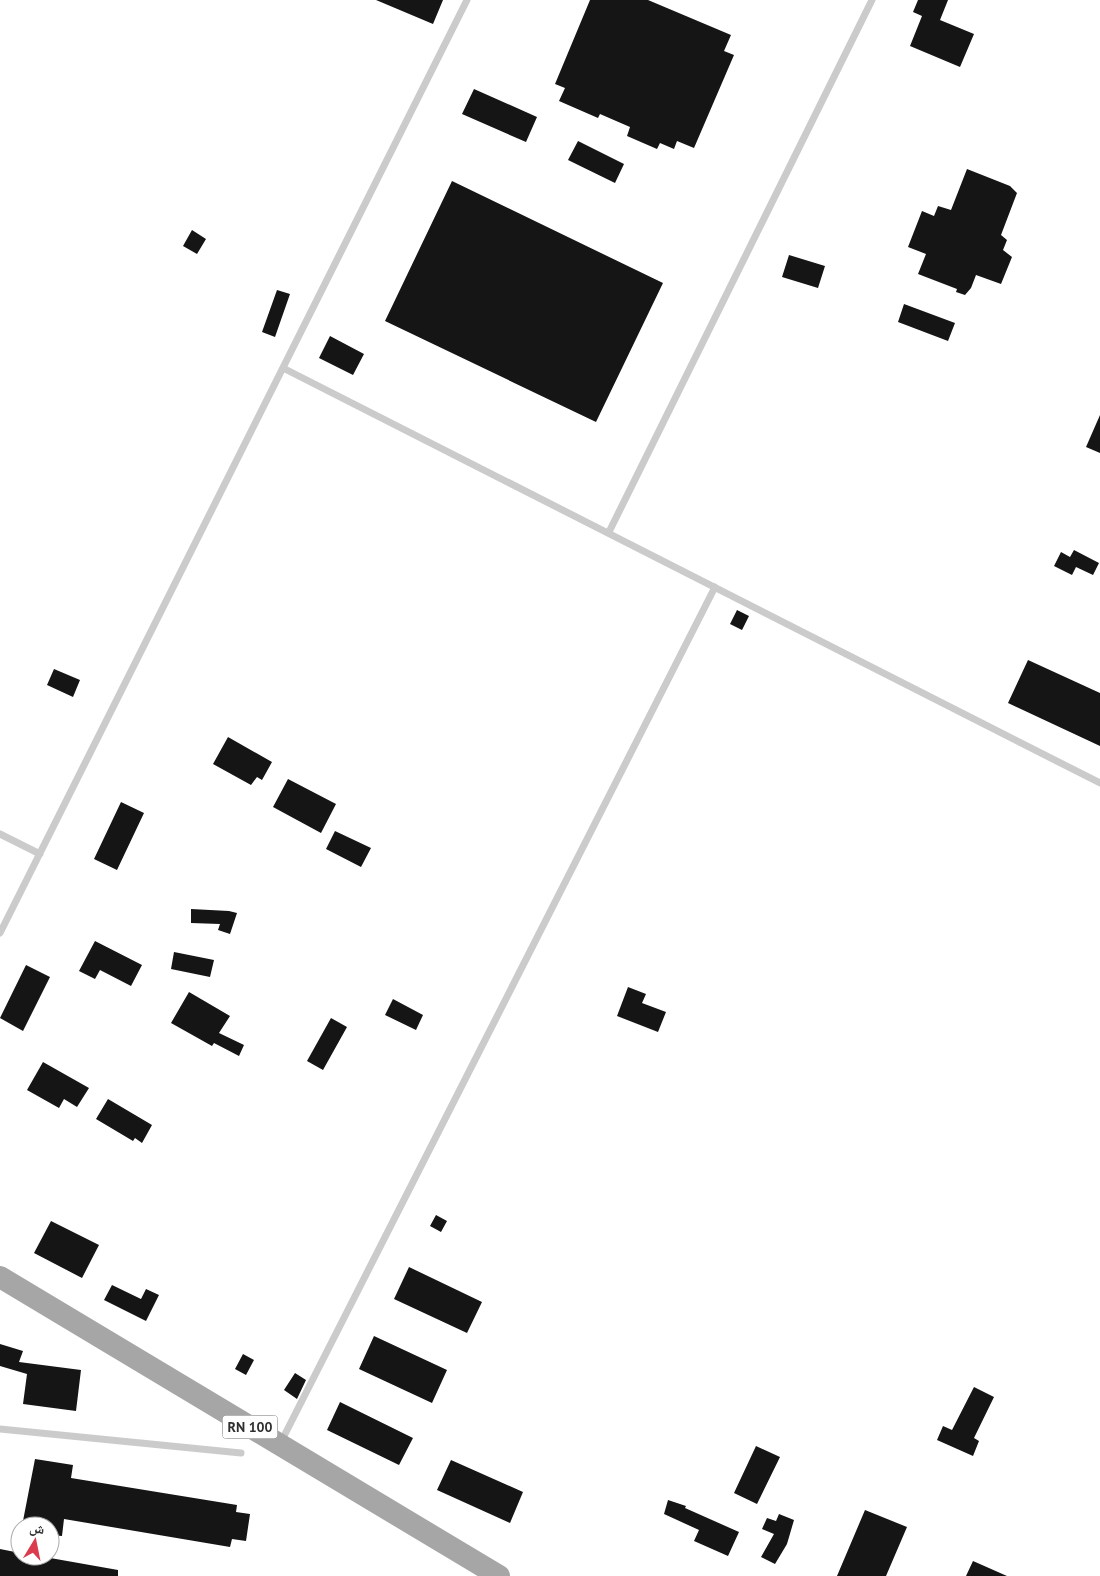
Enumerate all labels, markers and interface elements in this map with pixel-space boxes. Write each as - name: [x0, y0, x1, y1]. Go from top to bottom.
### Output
- road number: RN 100: [222, 1415, 278, 1438]
- north arrow: [10, 1516, 60, 1566]
- text: ش: [28, 1518, 46, 1538]

